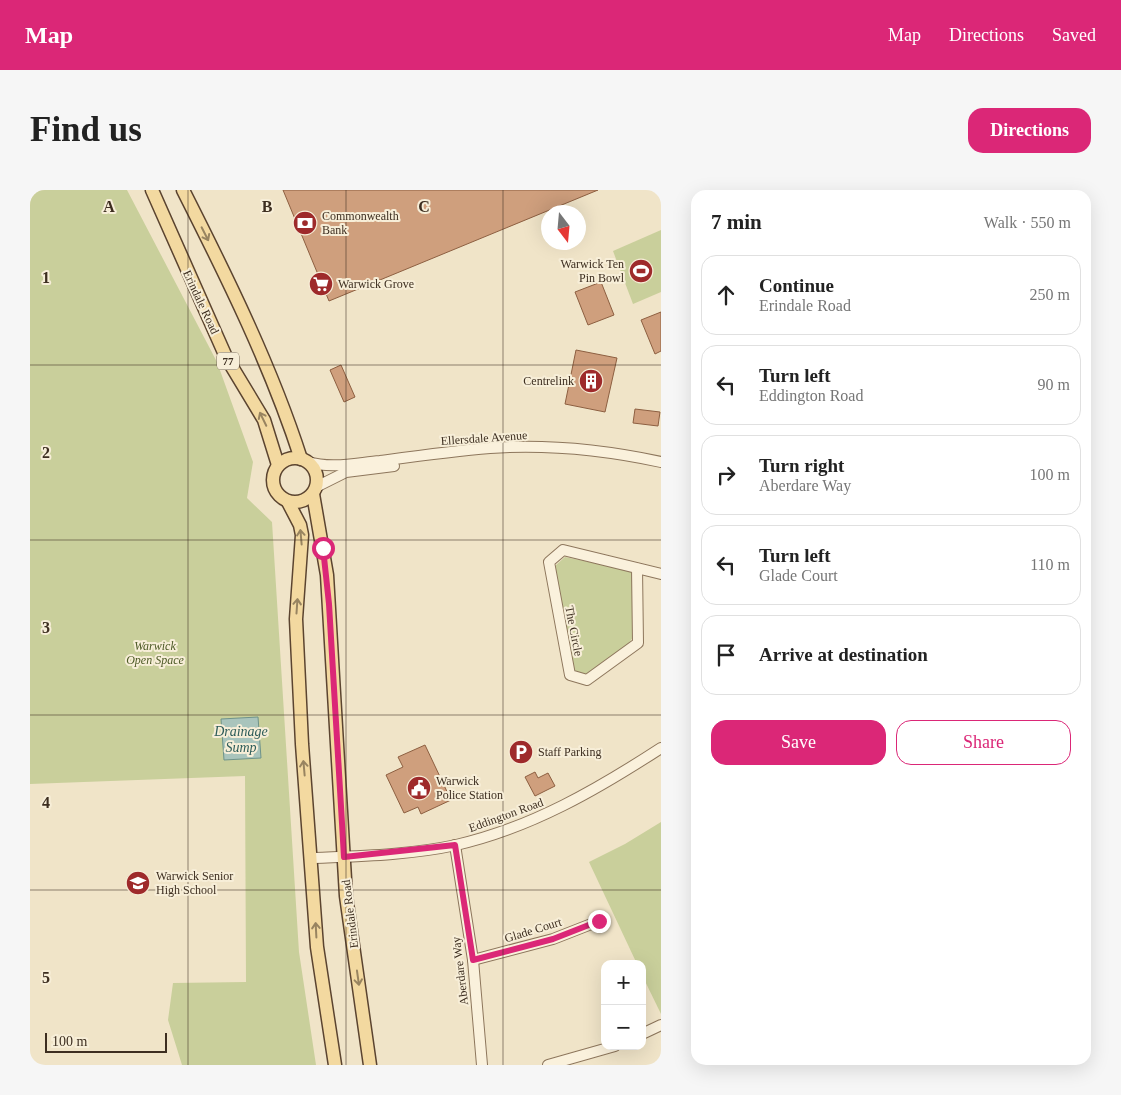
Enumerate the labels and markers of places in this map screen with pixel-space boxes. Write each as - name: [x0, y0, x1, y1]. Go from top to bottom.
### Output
- place label: Commonwealth Bank: [322, 209, 399, 237]
- bank icon: Commonwealth Bank: [292, 210, 318, 236]
- place label: Warwick Ten Pin Bowl: [560, 257, 625, 285]
- sports icon: Warwick Ten Pin Bowl: [628, 258, 654, 284]
- supermarket icon: Warwick Grove: [308, 271, 334, 297]
- place label: Warwick Grove: [338, 277, 414, 291]
- building icon: Centrelink: [578, 368, 604, 394]
- place label: Centrelink: [523, 374, 574, 388]
- parking icon: Staff Parking: [508, 739, 534, 765]
- place label: Staff Parking: [538, 745, 601, 759]
- place label: Warwick Police Station: [436, 774, 503, 802]
- public building icon: Warwick Police Station: [406, 775, 432, 801]
- place label: Warwick Senior High School: [156, 869, 233, 897]
- school or university icon: Warwick Senior High School: [125, 870, 151, 896]

